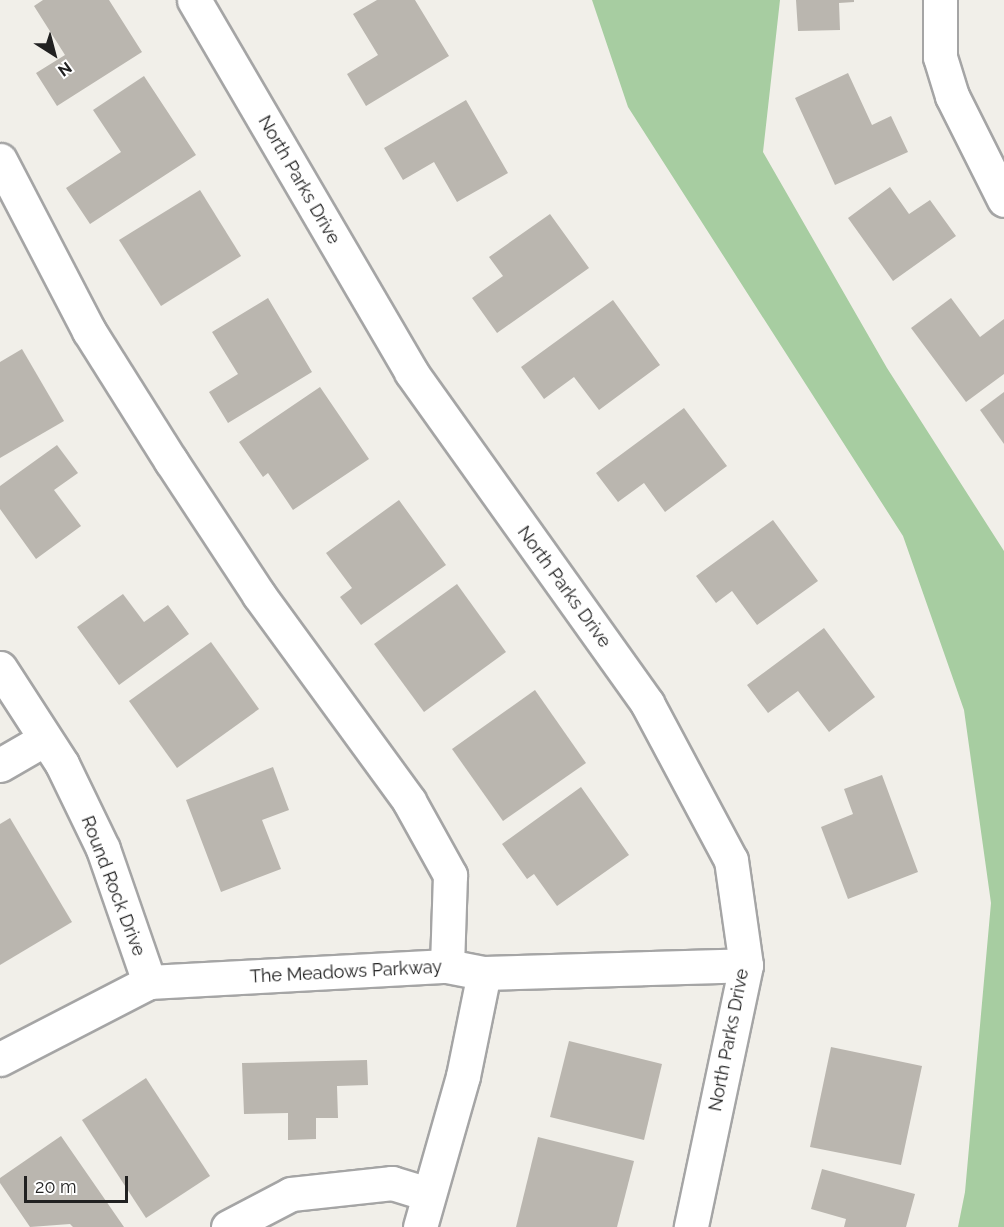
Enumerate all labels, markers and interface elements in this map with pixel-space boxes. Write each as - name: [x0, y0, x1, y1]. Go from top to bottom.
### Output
- north arrow: [24, 24, 84, 84]
- text: N: [54, 58, 75, 80]
- street label: North Parks Drive: [253, 112, 345, 248]
- street label: North Parks Drive: [513, 522, 615, 652]
- street label: Round Rock Drive: [76, 813, 150, 959]
- street label: The Meadows Parkway: [249, 956, 443, 988]
- street label: North Parks Drive: [705, 967, 753, 1113]
- scale bar: [27, 1164, 130, 1202]
- text: 20 m: [35, 1176, 77, 1197]

